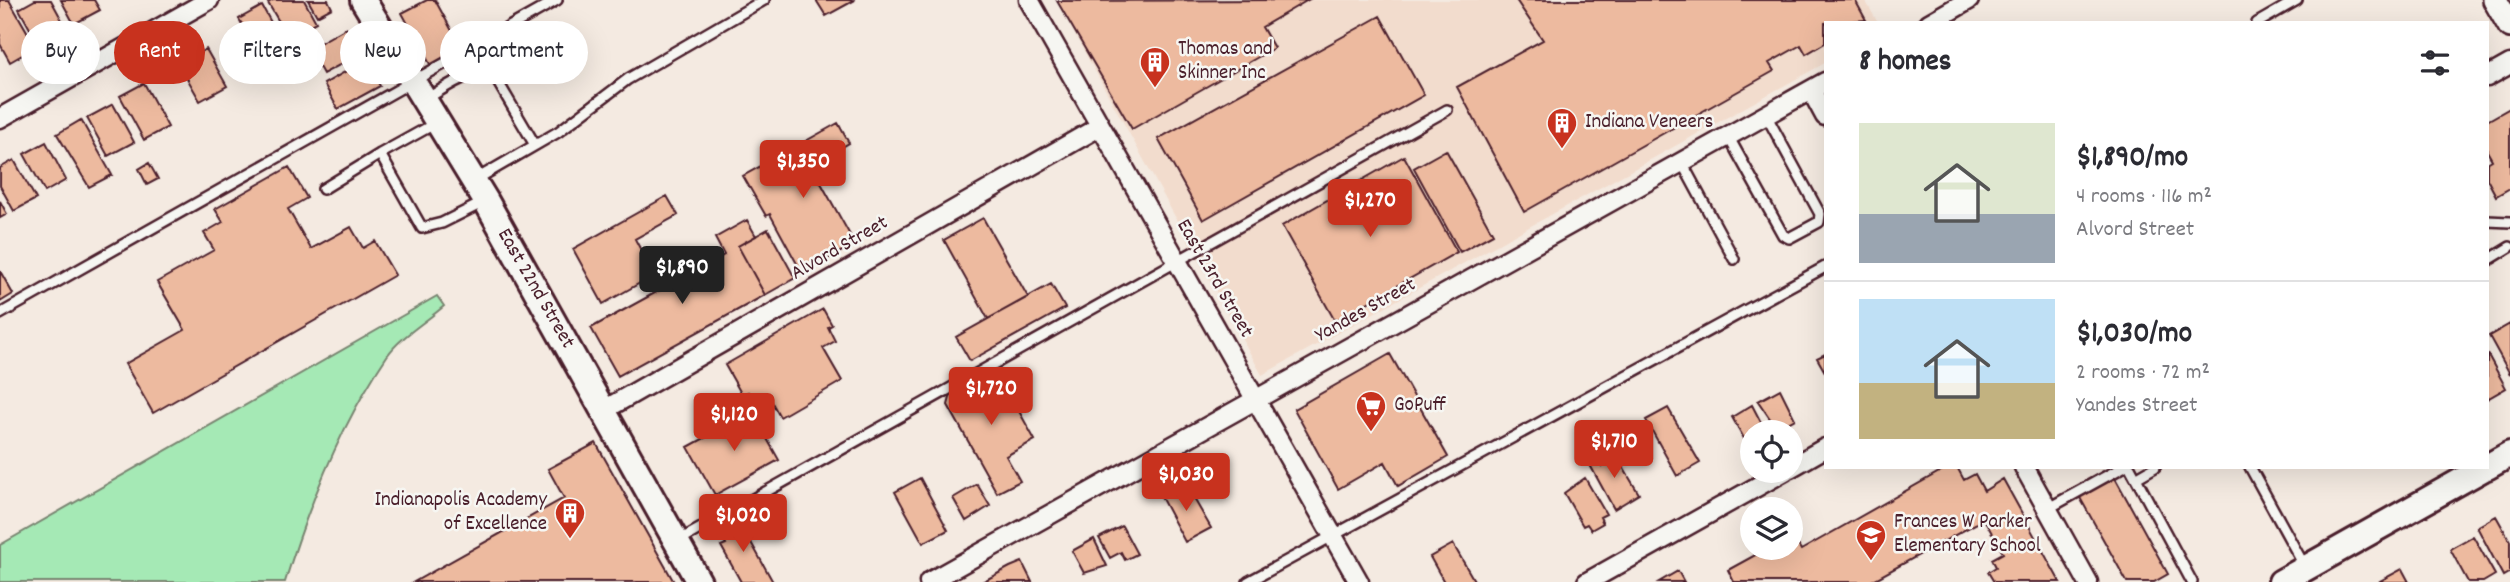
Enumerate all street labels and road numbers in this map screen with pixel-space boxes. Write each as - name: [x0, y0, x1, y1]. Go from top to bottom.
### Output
- street label: Alvord Street: [786, 209, 895, 289]
- street label: East 23rd Street: [1168, 214, 1260, 344]
- street label: East 22nd Street: [488, 223, 582, 355]
- street label: Yandes Street: [1310, 271, 1422, 351]

